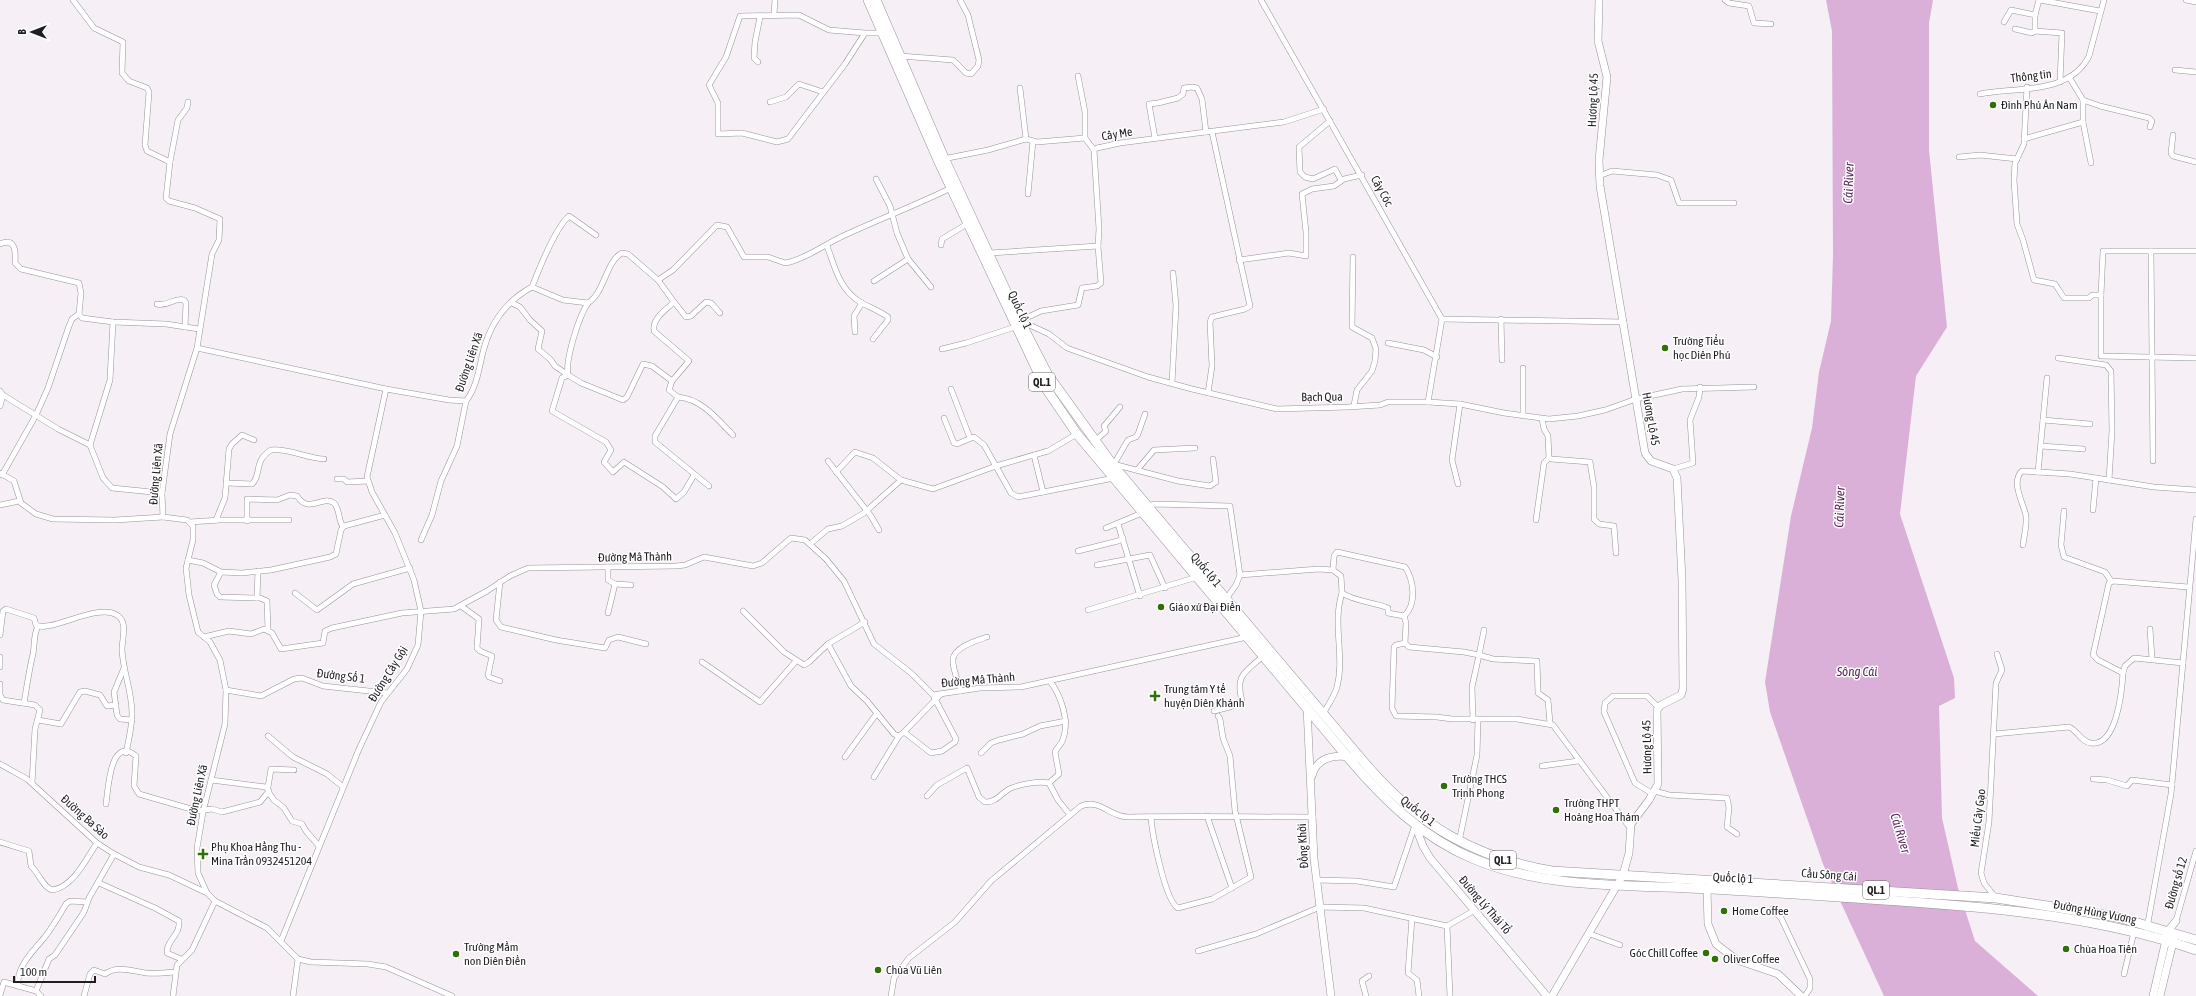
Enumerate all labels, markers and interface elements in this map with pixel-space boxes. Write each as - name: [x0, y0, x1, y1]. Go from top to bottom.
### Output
- north arrow: [12, 12, 52, 52]
- text: B: [16, 29, 28, 35]
- street label: Thông tin: [2010, 67, 2052, 85]
- street label: Hương Lộ 45: [1585, 73, 1601, 127]
- place label: Đình Phú Ân Nam: [2001, 98, 2078, 112]
- marker: Đình Phú Ân Nam: [1988, 100, 1998, 110]
- street label: Cây Me: [1101, 125, 1133, 143]
- water label: Cái River: [1840, 161, 1857, 204]
- street label: Cây Cóc: [1368, 173, 1396, 209]
- street label: Quốc lộ 1: [1005, 289, 1035, 332]
- street label: Đường Liên Xã: [452, 330, 486, 394]
- place label: Trường Tiểu học Diên Phú: [1673, 334, 1731, 362]
- marker: Trường Tiểu học Diên Phú: [1660, 343, 1670, 353]
- road number: QL.1: [1029, 373, 1055, 391]
- street label: Bạch Qua: [1301, 390, 1343, 404]
- street label: Hương Lộ 45: [1639, 391, 1663, 447]
- street label: Đường Liên Xã: [146, 442, 166, 506]
- water label: Cái River: [1831, 485, 1848, 528]
- street label: Đường Mâ Thành: [598, 549, 672, 565]
- street label: Quốc lộ 1: [1188, 550, 1225, 590]
- place label: Giáo xứ Đại Điền: [1169, 600, 1241, 614]
- marker: Giáo xứ Đại Điền: [1156, 602, 1166, 612]
- street label: Đường Cây Gội: [365, 644, 411, 704]
- water label: Sông Cái: [1836, 664, 1877, 679]
- street label: Đường Số 1: [316, 666, 366, 686]
- street label: Đường Mâ Thành: [940, 670, 1016, 690]
- place label: Trung tâm Y tế huyện Diên Khánh: [1164, 682, 1245, 710]
- marker: Trung tâm Y tế huyện Diên Khánh: [1149, 690, 1161, 702]
- street label: Hương Lộ 45: [1640, 720, 1654, 774]
- street label: Đường Liên Xã: [184, 763, 210, 827]
- place label: Trường THCS Trịnh Phong: [1452, 772, 1507, 800]
- marker: Trường THCS Trịnh Phong: [1439, 781, 1449, 791]
- street label: Miếu Cây Gạo: [1967, 788, 1989, 848]
- street label: Đường Ba Sào: [58, 792, 112, 843]
- street label: Quốc lộ 1: [1398, 793, 1439, 829]
- place label: Trường THPT Hoàng Hoa Thám: [1564, 796, 1640, 824]
- marker: Trường THPT Hoàng Hoa Thám: [1551, 805, 1561, 815]
- water label: Cái River: [1887, 811, 1914, 856]
- street label: Đồng Khởi: [1295, 823, 1311, 869]
- place label: Phụ Khoa Hằng Thu - Mina Trần 0932451204: [211, 840, 312, 868]
- marker: Phụ Khoa Hằng Thu - Mina Trần 0932451204: [198, 849, 208, 859]
- road number: QL.1: [1490, 851, 1516, 869]
- street label: Đường số 12: [2162, 855, 2190, 911]
- street label: Cầu Sông Cái: [1801, 866, 1857, 884]
- street label: Quốc lộ 1: [1712, 870, 1754, 886]
- street label: Đường Lý Thái Tổ: [1456, 873, 1514, 937]
- road number: QL.1: [1863, 881, 1889, 899]
- street label: Đường Hùng Vương: [2052, 897, 2139, 927]
- place label: Home Coffee: [1732, 904, 1789, 918]
- marker: Home Coffee: [1719, 906, 1729, 916]
- place label: Trường Mầm non Diên Điền: [464, 940, 526, 968]
- place label: Chùa Hoa Tiên: [2074, 942, 2137, 956]
- marker: Chùa Hoa Tiên: [2061, 944, 2071, 954]
- place label: Góc Chill Coffee: [1630, 946, 1698, 960]
- marker: Góc Chill Coffee: [1701, 948, 1711, 958]
- marker: Trường Mầm non Diên Điền: [451, 949, 461, 959]
- place label: Oliver Coffee: [1723, 952, 1780, 966]
- marker: Oliver Coffee: [1710, 954, 1720, 964]
- scale bar: [14, 958, 95, 984]
- place label: Chùa Vũ Liên: [886, 963, 942, 977]
- text: 100 m: [20, 965, 47, 979]
- marker: Chùa Vũ Liên: [873, 965, 883, 975]

